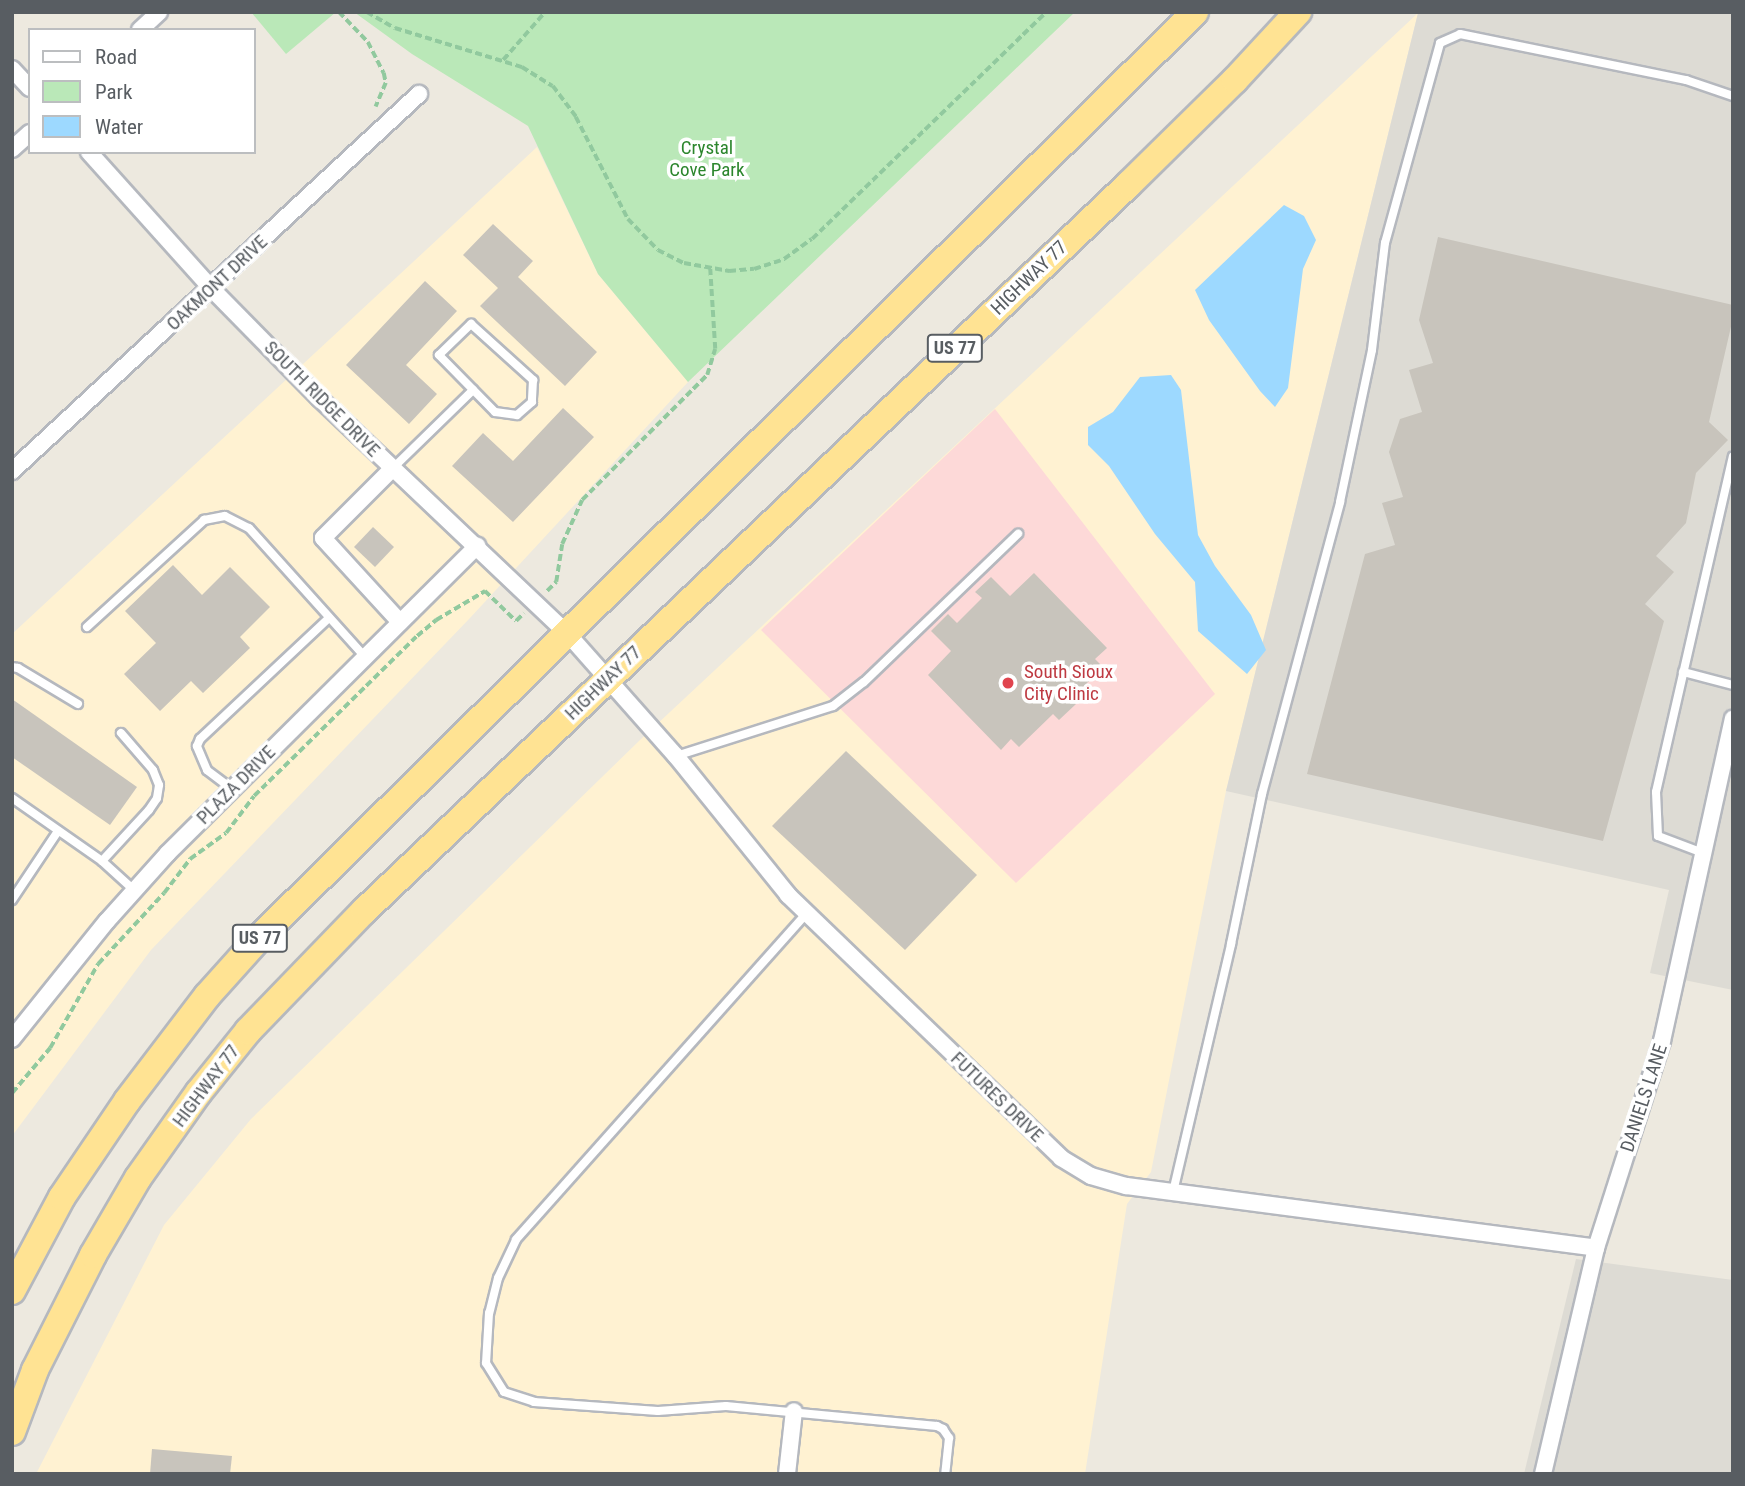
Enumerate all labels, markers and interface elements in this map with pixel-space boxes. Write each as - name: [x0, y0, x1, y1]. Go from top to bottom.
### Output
- legend: [28, 28, 256, 154]
- text: Road: [95, 45, 137, 69]
- text: Park: [95, 80, 132, 104]
- text: Water: [95, 115, 143, 139]
- park label: Crystal Cove Park: [669, 137, 745, 181]
- street label: OAKMONT DRIVE: [162, 230, 272, 336]
- street label: HIGHWAY 77: [986, 236, 1072, 320]
- road number: US 77: [925, 334, 985, 362]
- street label: SOUTH RIDGE DRIVE: [259, 336, 385, 462]
- street label: HIGHWAY 77: [560, 641, 646, 725]
- place label: South Sioux City Clinic: [1024, 661, 1113, 705]
- marker: South Sioux City Clinic: [998, 673, 1018, 693]
- street label: PLAZA DRIVE: [192, 741, 280, 829]
- road number: US 77: [230, 923, 290, 953]
- street label: HIGHWAY 77: [168, 1040, 244, 1132]
- street label: DANIELS LANE: [1616, 1041, 1672, 1155]
- street label: FUTURES DRIVE: [946, 1047, 1048, 1147]

